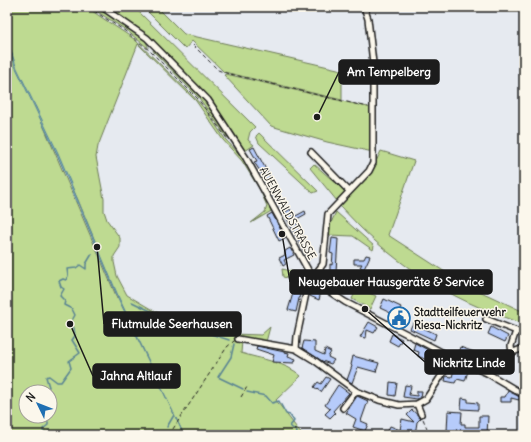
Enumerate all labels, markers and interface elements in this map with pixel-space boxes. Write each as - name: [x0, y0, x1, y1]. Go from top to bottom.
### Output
- callout: Am Tempelberg: [339, 60, 439, 84]
- text: Am Tempelberg: [347, 64, 431, 80]
- street label: AUENWALDSTRASSE: [257, 164, 319, 262]
- callout: Neugebauer Hausgeräte & Service: [290, 270, 492, 294]
- text: Neugebauer Hausgeräte & Service: [298, 274, 485, 290]
- public building icon: Stadtteilfeuerwehr Riesa-Nickritz: [386, 305, 412, 331]
- place label: Stadtteilfeuerwehr Riesa-Nickritz: [414, 305, 506, 332]
- callout: Flutmulde Seerhausen: [104, 312, 241, 336]
- text: Flutmulde Seerhausen: [111, 316, 233, 331]
- callout: Nickritz Linde: [425, 350, 514, 374]
- text: Nickritz Linde: [433, 355, 506, 370]
- callout: Jahna Altlauf: [93, 364, 180, 388]
- text: Jahna Altlauf: [100, 368, 173, 383]
- north arrow: [18, 384, 58, 424]
- text: N: [23, 390, 38, 405]

